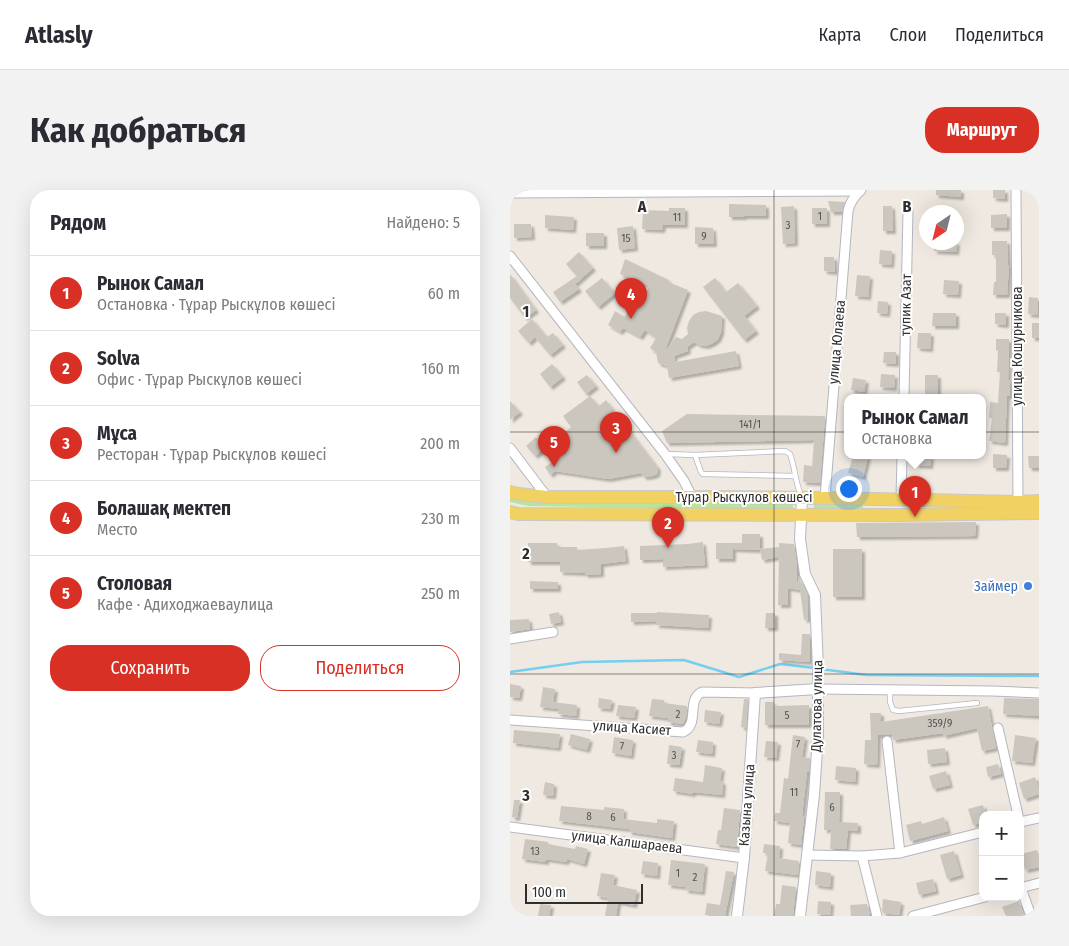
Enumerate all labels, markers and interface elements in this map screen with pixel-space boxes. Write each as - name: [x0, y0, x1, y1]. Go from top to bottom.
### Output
- text: Atlasly: [25, 21, 93, 49]
- text: Карта: [818, 24, 861, 46]
- text: Слои: [889, 24, 927, 46]
- text: Поделиться: [955, 24, 1044, 46]
- button: Маршрут: [925, 107, 1039, 153]
- text: Как добраться: [30, 109, 247, 151]
- text: A: [637, 197, 647, 216]
- text: B: [903, 197, 912, 216]
- north arrow: [919, 205, 964, 250]
- text: Рядом: [50, 210, 106, 236]
- house number: 1: [818, 210, 822, 223]
- house number: 11: [673, 211, 681, 224]
- text: Найдено: 5: [386, 213, 460, 232]
- house number: 3: [786, 219, 791, 232]
- house number: 9: [701, 230, 707, 243]
- house number: 15: [621, 232, 631, 245]
- text: Рынок Самал: [97, 272, 204, 295]
- street label: тупик Азат: [897, 273, 915, 336]
- pin: 4: [615, 278, 647, 319]
- text: 1: [63, 284, 69, 303]
- text: 60 m: [428, 284, 460, 303]
- street label: улица Кошурникова: [1009, 286, 1026, 406]
- text: Остановка · Тұрар Рыскұлов көшесі: [97, 295, 335, 314]
- street label: улица Юлаева: [825, 299, 849, 385]
- text: 1: [523, 302, 529, 321]
- text: Solva: [97, 347, 140, 370]
- text: 2: [62, 359, 70, 378]
- text: 160 m: [421, 359, 460, 378]
- text: Офис · Тұрар Рыскұлов көшесі: [97, 370, 302, 389]
- popup: [844, 394, 986, 459]
- text: Рынок Самал: [861, 406, 969, 429]
- pin: 3: [600, 412, 632, 453]
- house number: 141/1: [739, 418, 761, 431]
- text: Мұса: [97, 422, 137, 445]
- pin: 5: [538, 426, 570, 467]
- text: Остановка: [861, 429, 932, 448]
- text: 3: [62, 434, 70, 453]
- text: 200 m: [420, 434, 460, 453]
- text: Ресторан · Тұрар Рыскұлов көшесі: [97, 445, 327, 464]
- your location: [836, 476, 862, 502]
- pin: 1: [899, 476, 931, 517]
- street label: Тұрар Рыскұлов көшесі: [675, 489, 813, 506]
- text: Болашақ мектеп: [97, 497, 231, 520]
- pin: 2: [652, 507, 684, 548]
- text: 4: [62, 509, 70, 528]
- text: 230 m: [421, 509, 460, 528]
- text: Место: [97, 520, 138, 539]
- text: 2: [521, 544, 530, 563]
- text: Столовая: [97, 572, 172, 595]
- place label: Займер: [974, 578, 1018, 595]
- marker: Займер: [1022, 580, 1034, 592]
- text: 5: [62, 584, 70, 603]
- text: 250 m: [421, 584, 460, 603]
- text: Кафе · Адиходжаеваулица: [97, 595, 273, 614]
- button: Сохранить: [50, 645, 250, 691]
- button: Поделиться: [260, 645, 460, 691]
- street label: Дулатова улица: [808, 660, 826, 753]
- house number: 2: [676, 708, 681, 721]
- house number: 5: [784, 709, 790, 722]
- street label: улица Касиет: [592, 717, 672, 739]
- house number: 359/9: [928, 717, 952, 730]
- house number: 7: [796, 738, 801, 751]
- house number: 7: [620, 740, 625, 753]
- house number: 3: [672, 749, 677, 762]
- street label: Казына улица: [736, 763, 758, 847]
- text: 3: [521, 786, 530, 805]
- house number: 11: [790, 786, 798, 799]
- house number: 6: [829, 801, 835, 814]
- house number: 8: [586, 810, 592, 823]
- house number: 6: [610, 811, 616, 824]
- map controls: [979, 811, 1024, 901]
- button: +: [979, 811, 1024, 856]
- street label: улица Калшараева: [571, 827, 684, 857]
- house number: 13: [530, 845, 540, 858]
- button: −: [979, 856, 1024, 901]
- house number: 1: [676, 867, 680, 880]
- house number: 2: [693, 871, 698, 884]
- scale bar: [525, 881, 642, 904]
- text: 100 m: [532, 884, 566, 901]

